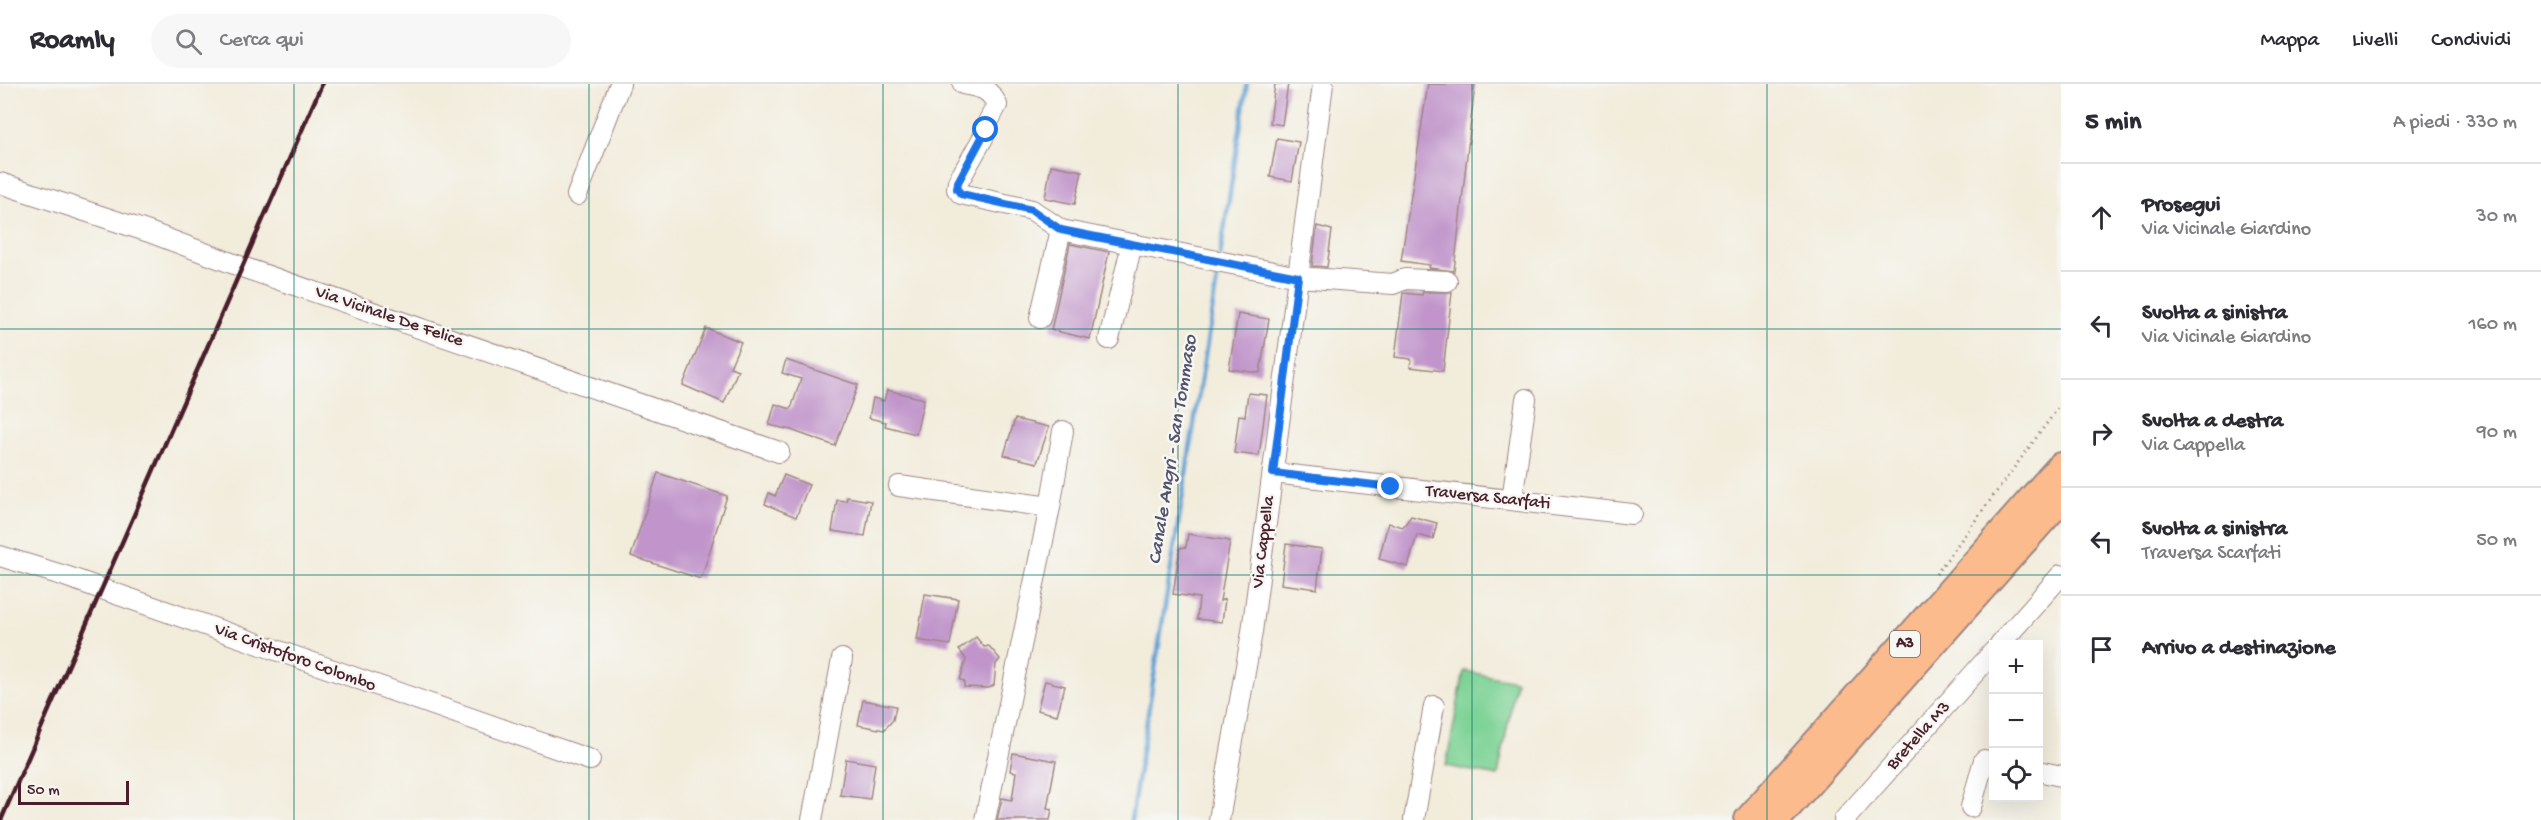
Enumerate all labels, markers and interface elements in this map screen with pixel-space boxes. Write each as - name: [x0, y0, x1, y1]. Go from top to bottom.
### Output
- search box: [151, 14, 571, 68]
- text: Roamly: [30, 25, 115, 58]
- icon: search: [172, 25, 205, 58]
- text: Cerca qui: [220, 28, 304, 54]
- text: Mappa: [2260, 29, 2319, 54]
- text: Livelli: [2352, 29, 2398, 54]
- text: Condividi: [2431, 29, 2511, 54]
- text: 5 min: [2085, 108, 2141, 139]
- text: A piedi · 330 m: [2393, 112, 2517, 135]
- route start: [972, 116, 998, 142]
- text: Prosegui: [2142, 193, 2220, 219]
- icon: ahead: [2085, 201, 2118, 234]
- text: 30 m: [2476, 206, 2517, 229]
- text: Via Vicinale Giardino: [2142, 219, 2311, 242]
- street label: Via Vicinale De Felice: [311, 281, 466, 352]
- text: Svolta a sinistra: [2142, 301, 2287, 327]
- icon: left: [2085, 309, 2118, 342]
- text: 160 m: [2468, 314, 2517, 337]
- text: Via Vicinale Giardino: [2142, 327, 2311, 350]
- water label: Canale Angri - San Tommaso: [1145, 332, 1204, 566]
- text: Svolta a destra: [2142, 409, 2283, 435]
- icon: right: [2085, 417, 2118, 450]
- text: 90 m: [2477, 422, 2517, 445]
- text: Via Cappella: [2142, 435, 2245, 458]
- route end: [1377, 473, 1403, 499]
- street label: Traversa Scarfati: [1424, 481, 1552, 515]
- street label: Via Cappella: [1248, 494, 1280, 590]
- text: Svolta a sinistra: [2142, 517, 2287, 543]
- icon: left: [2085, 525, 2118, 558]
- text: 50 m: [2476, 530, 2517, 553]
- text: Traversa Scarfati: [2142, 543, 2281, 566]
- street label: Via Cristoforo Colombo: [210, 619, 379, 697]
- road number: A3: [1890, 631, 1920, 657]
- icon: arrive: [2085, 633, 2118, 666]
- text: Arrivo a destinazione: [2142, 636, 2336, 662]
- map controls: [1989, 640, 2043, 802]
- button: +: [1989, 640, 2043, 694]
- button: −: [1989, 694, 2043, 748]
- street label: Bretella M3: [1882, 697, 1955, 776]
- button: locate: [1989, 748, 2043, 802]
- scale bar: [18, 778, 129, 806]
- text: 50 m: [27, 782, 60, 801]

